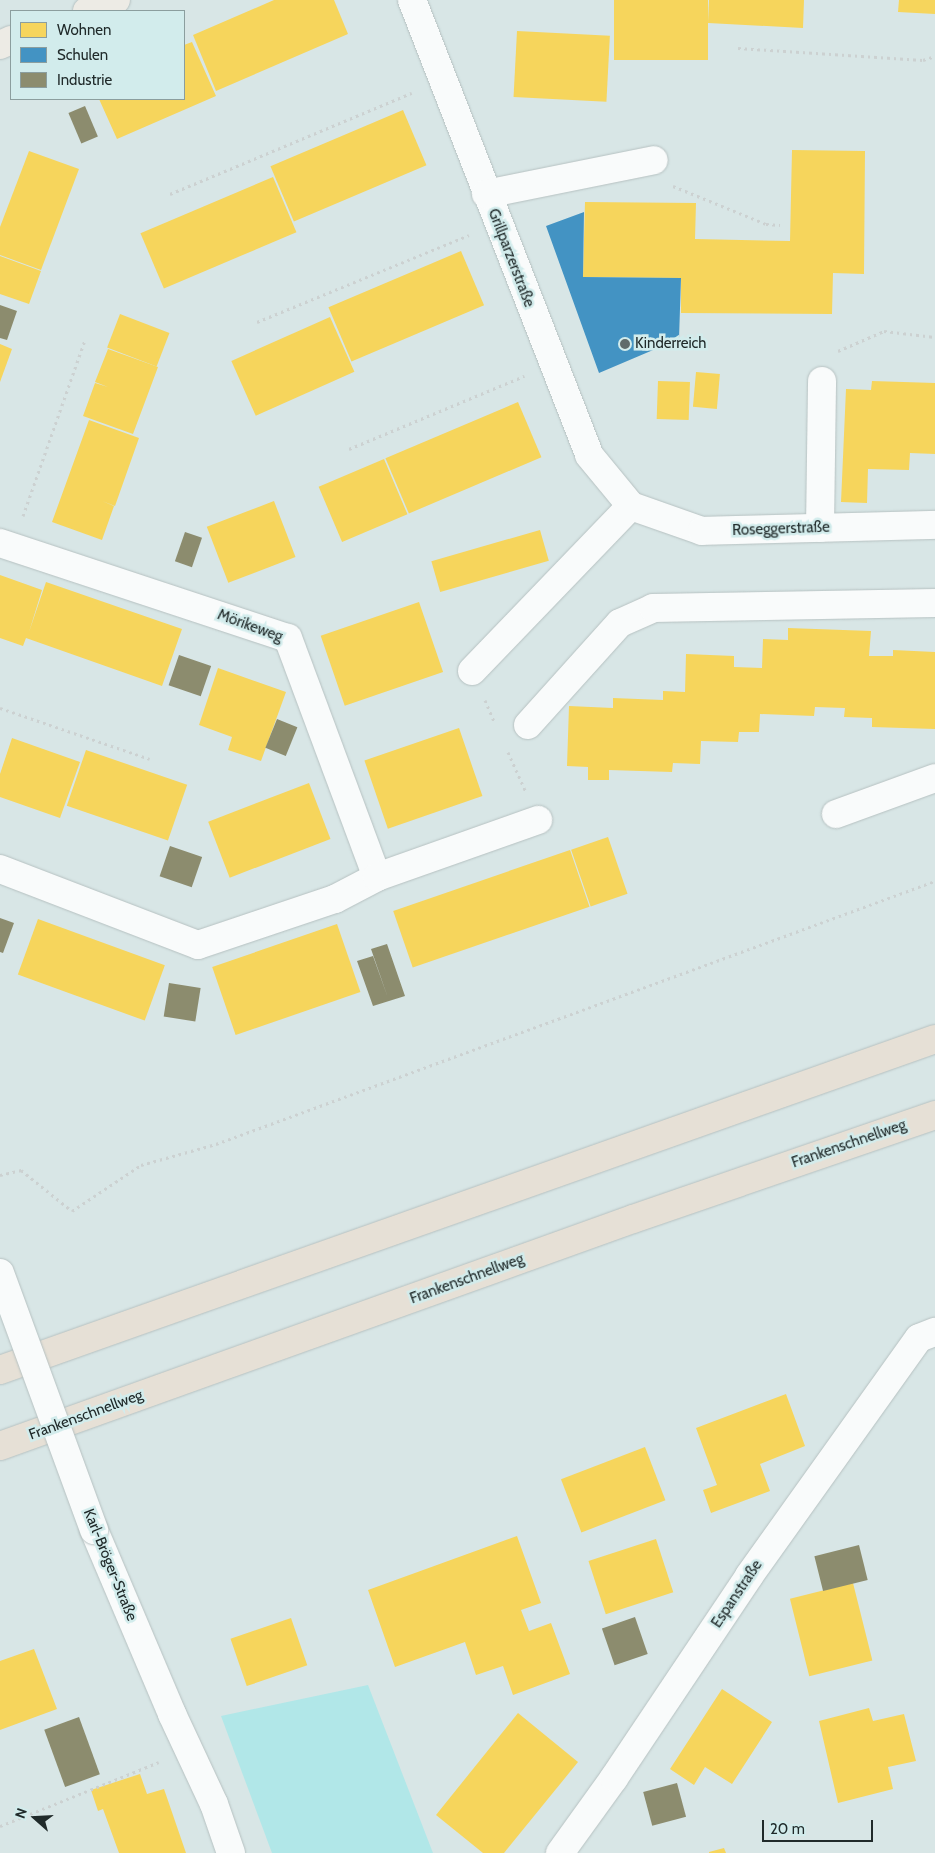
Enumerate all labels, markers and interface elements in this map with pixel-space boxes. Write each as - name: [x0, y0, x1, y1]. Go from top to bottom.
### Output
- legend: [10, 10, 185, 100]
- text: Wohnen: [57, 21, 111, 39]
- text: Schulen: [57, 46, 108, 64]
- text: Industrie: [57, 71, 112, 89]
- street label: Grillparzerstraße: [484, 206, 538, 310]
- place label: Kinderreich: [635, 335, 707, 353]
- marker: Kinderreich: [619, 338, 631, 350]
- street label: Roseggerstraße: [732, 518, 830, 540]
- street label: Mörikeweg: [215, 606, 285, 646]
- street label: Frankenschnellweg: [789, 1116, 909, 1172]
- street label: Frankenschnellweg: [408, 1250, 526, 1308]
- street label: Frankenschnellweg: [27, 1386, 145, 1444]
- street label: Karl-Bröger-Straße: [79, 1506, 141, 1624]
- street label: Espanstraße: [708, 1557, 766, 1631]
- north arrow: [10, 1793, 60, 1843]
- text: N: [11, 1806, 31, 1821]
- scale bar: [765, 1810, 876, 1842]
- text: 20 m: [770, 1820, 805, 1838]

